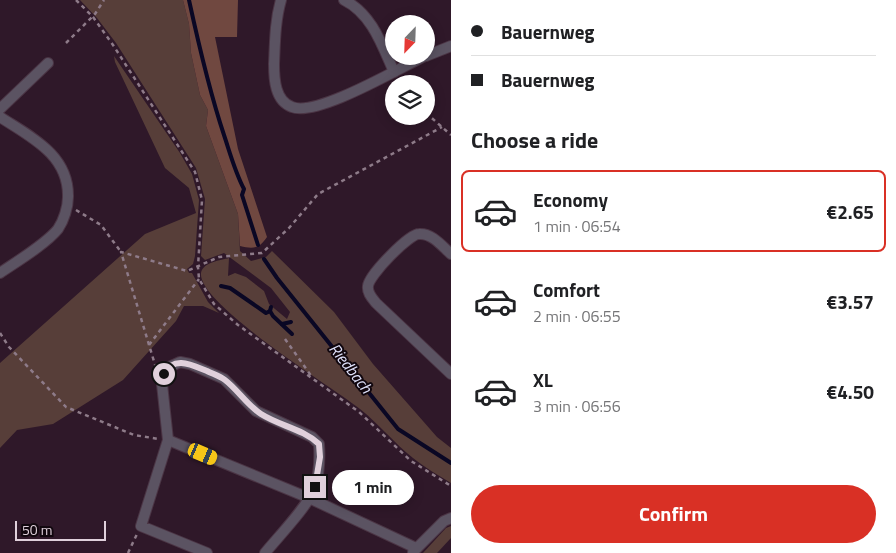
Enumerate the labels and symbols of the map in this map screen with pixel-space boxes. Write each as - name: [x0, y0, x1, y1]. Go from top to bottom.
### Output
- north arrow: [385, 15, 435, 65]
- water label: Riedbach: [324, 338, 379, 399]
- route start: [153, 363, 175, 385]
- car: [186, 441, 219, 467]
- callout: 1 min: [332, 470, 415, 504]
- route end: [304, 476, 326, 498]
- scale bar: [15, 518, 106, 541]

